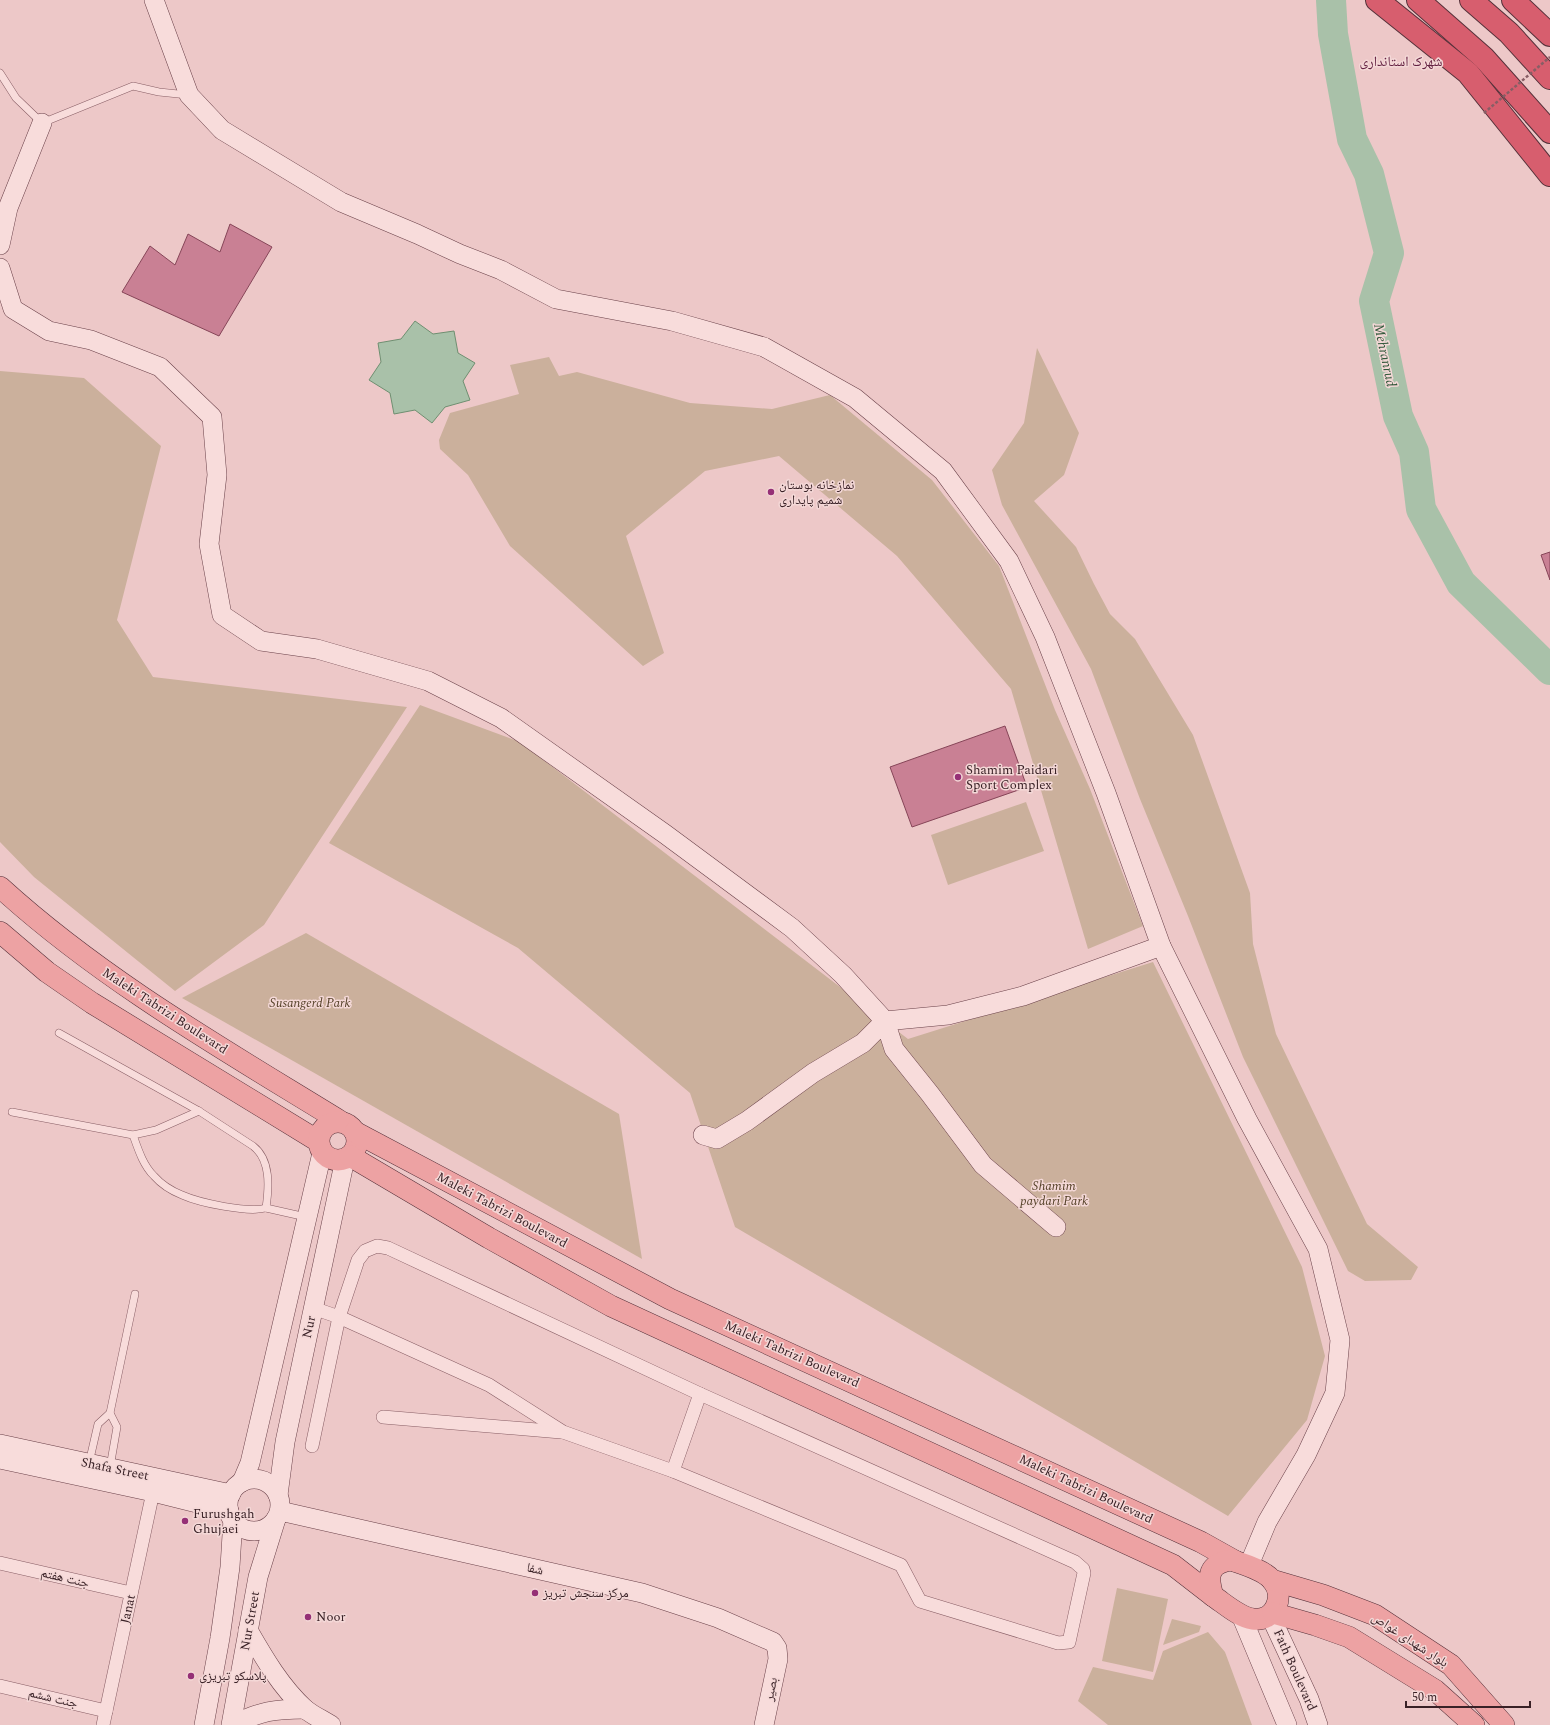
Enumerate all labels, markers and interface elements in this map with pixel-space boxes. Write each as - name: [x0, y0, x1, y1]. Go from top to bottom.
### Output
- district label: شهرک استانداری: [1360, 51, 1442, 72]
- water label: Mehranrud: [1368, 321, 1402, 389]
- place label: نمازخانه بوستان شمیم پایداری: [779, 475, 854, 510]
- marker: نمازخانه بوستان شمیم پایداری: [766, 487, 776, 497]
- place label: Shamim Paidari Sport Complex: [966, 760, 1058, 795]
- marker: Shamim Paidari Sport Complex: [953, 772, 963, 782]
- street label: Maleki Tabrizi Boulevard: [98, 963, 232, 1059]
- park label: Susangerd Park: [269, 993, 351, 1013]
- street label: Maleki Tabrizi Boulevard: [433, 1167, 571, 1253]
- park label: Shamim paydari Park: [1019, 1176, 1088, 1211]
- street label: Nur: [297, 1314, 321, 1340]
- street label: Maleki Tabrizi Boulevard: [721, 1315, 863, 1393]
- street label: Maleki Tabrizi Boulevard: [1016, 1449, 1156, 1529]
- street label: Shafa Street: [79, 1452, 151, 1486]
- place label: Furushgah Ghujaei: [193, 1504, 255, 1539]
- marker: Furushgah Ghujaei: [180, 1516, 190, 1526]
- street label: شفا: [525, 1557, 545, 1581]
- street label: جنت هفتم: [39, 1563, 91, 1593]
- place label: مرکز سنجش تبریز: [542, 1583, 629, 1603]
- marker: مرکز سنجش تبریز: [530, 1588, 540, 1598]
- street label: Nur Street: [235, 1589, 265, 1652]
- street label: Janat: [115, 1592, 141, 1626]
- place label: Noor: [316, 1607, 346, 1627]
- street label: بلوار شهدای غواص: [1368, 1608, 1452, 1672]
- marker: Noor: [303, 1612, 313, 1622]
- street label: Fath Boulevard: [1268, 1626, 1322, 1714]
- place label: پلاسکو تبریزی: [199, 1666, 267, 1686]
- marker: پلاسکو تبریزی: [186, 1671, 196, 1681]
- street label: بصیر: [759, 1675, 783, 1704]
- street label: جنت ششم: [26, 1683, 80, 1713]
- scale bar: [1406, 1683, 1530, 1709]
- text: 50 m: [1412, 1688, 1437, 1707]

